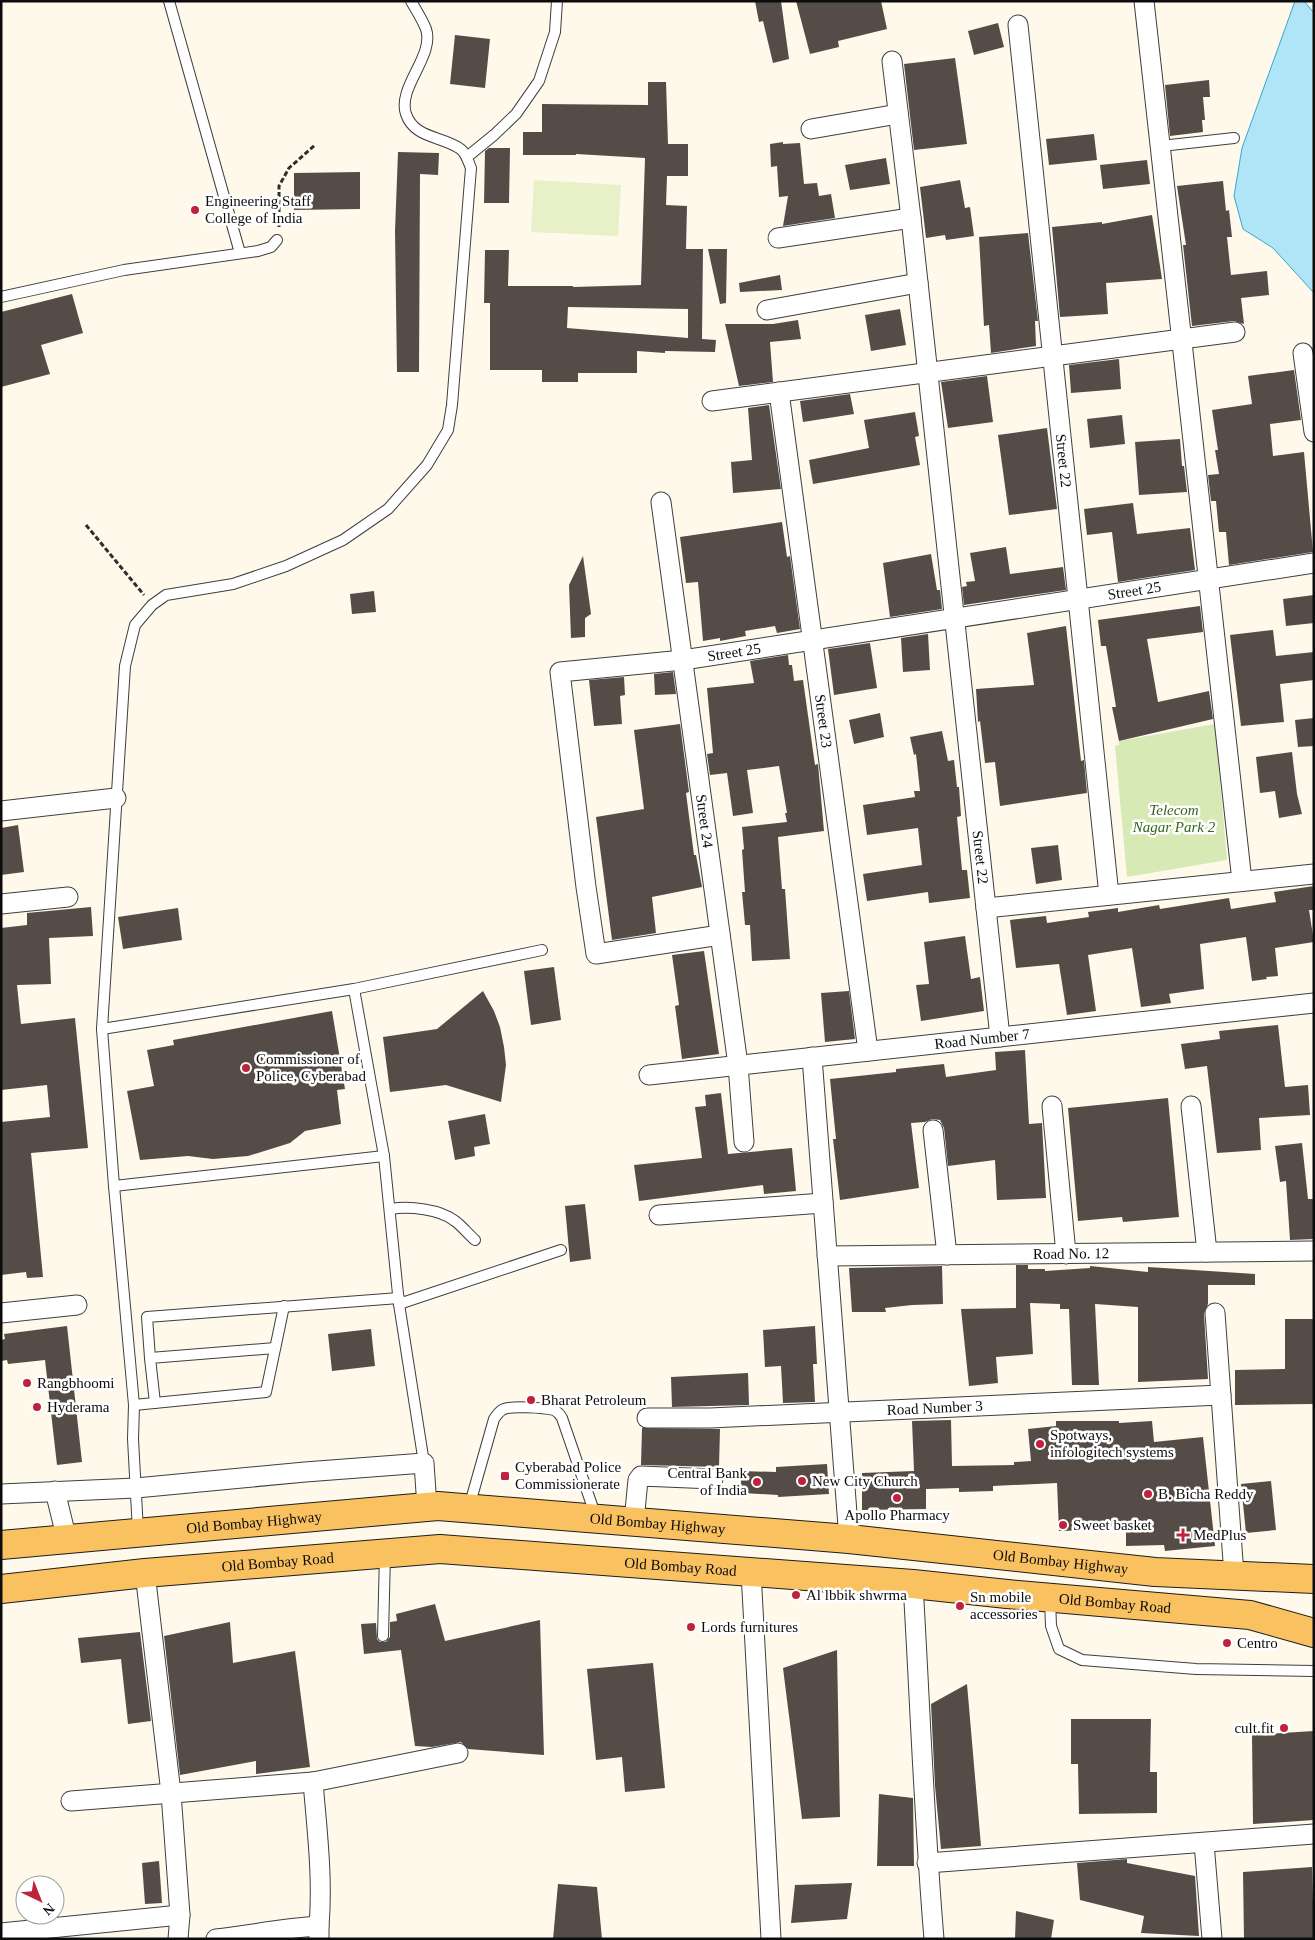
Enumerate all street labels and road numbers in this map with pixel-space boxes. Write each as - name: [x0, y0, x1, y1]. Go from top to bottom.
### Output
- street label: Street 22: [1053, 433, 1074, 488]
- street label: Street 25: [1107, 579, 1162, 603]
- street label: Street 25: [706, 640, 762, 664]
- street label: Street 23: [812, 693, 835, 749]
- street label: Street 24: [693, 793, 716, 849]
- street label: Street 22: [970, 829, 991, 885]
- street label: Road Number 7: [934, 1026, 1031, 1052]
- street label: Road No. 12: [1033, 1245, 1109, 1262]
- street label: Road Number 3: [887, 1398, 983, 1418]
- street label: Old Bombay Highway: [186, 1508, 323, 1536]
- street label: Old Bombay Highway: [589, 1510, 726, 1537]
- street label: Old Bombay Highway: [992, 1547, 1130, 1577]
- street label: Old Bombay Road: [221, 1550, 335, 1575]
- street label: Old Bombay Road: [624, 1555, 738, 1579]
- street label: Old Bombay Road: [1058, 1591, 1172, 1616]

